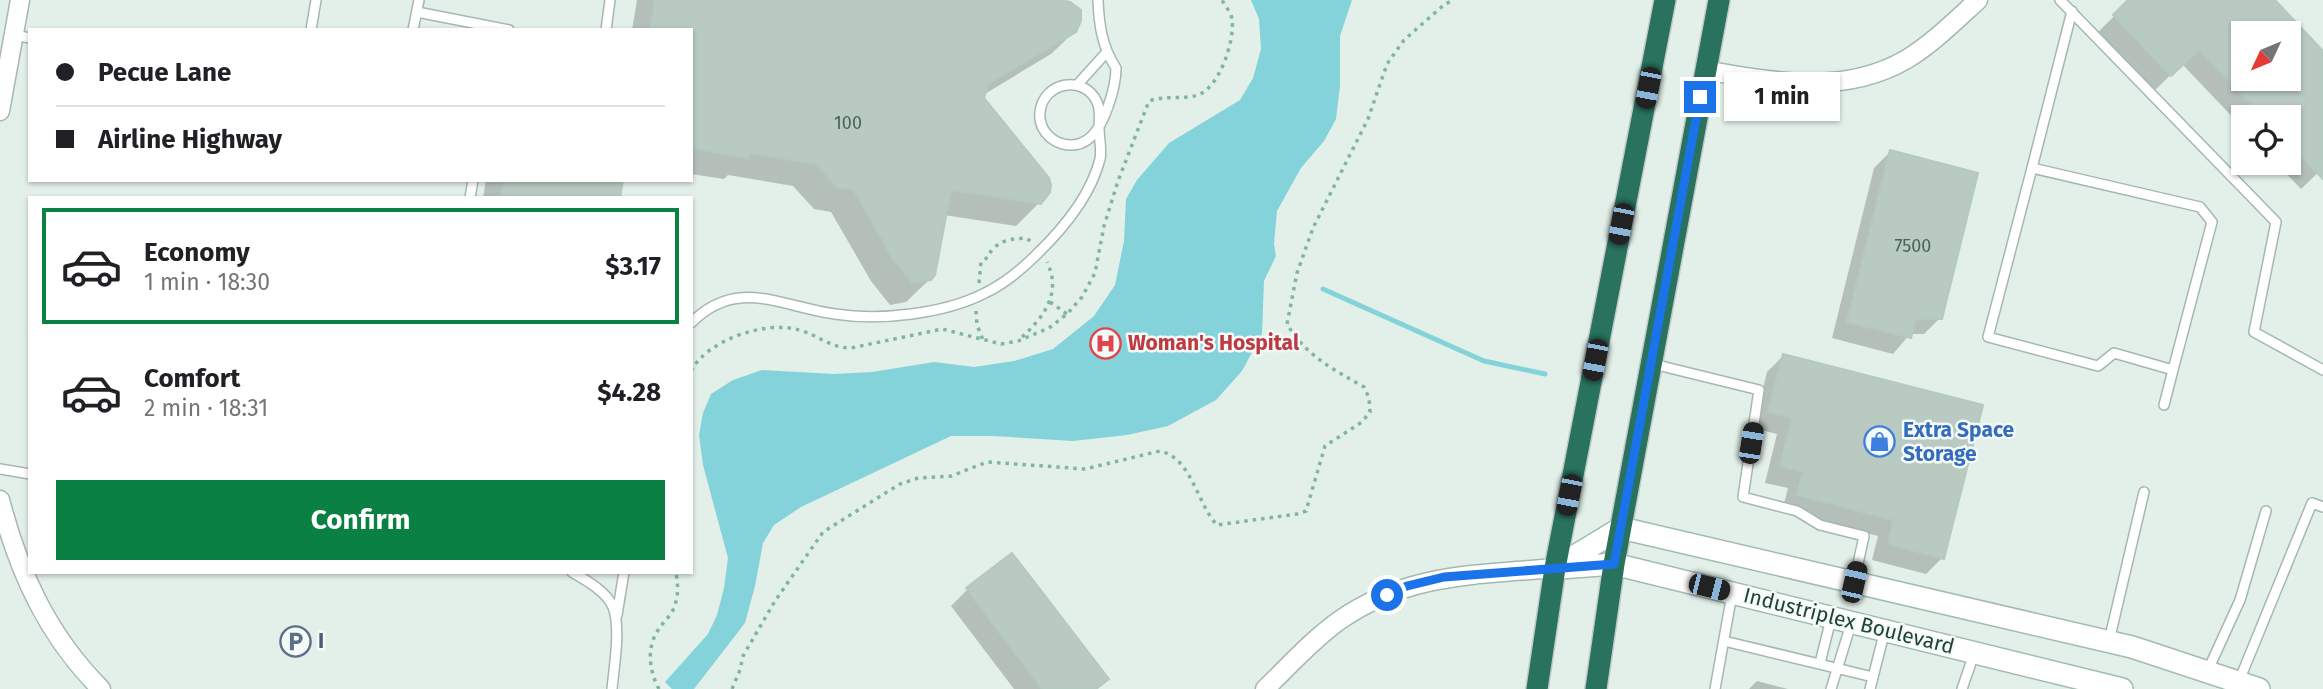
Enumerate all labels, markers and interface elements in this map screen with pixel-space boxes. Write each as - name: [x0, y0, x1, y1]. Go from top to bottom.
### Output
- north arrow: [2231, 21, 2301, 91]
- map controls: [2231, 21, 2301, 175]
- text: Pecue Lane: [98, 57, 231, 88]
- car: [1634, 65, 1663, 111]
- callout: 1 min: [1724, 72, 1840, 122]
- route end: [1684, 81, 1716, 113]
- text: 1 min: [1754, 82, 1810, 110]
- button: locate: [2231, 105, 2301, 175]
- house number: 100: [834, 112, 862, 134]
- text: Airline Highway: [98, 124, 282, 155]
- car: [1607, 201, 1636, 247]
- icon: car: [60, 235, 123, 298]
- house number: 7500: [1895, 235, 1931, 257]
- text: Economy: [144, 237, 250, 268]
- text: $3.17: [605, 251, 661, 282]
- text: 1 min · 18:30: [144, 268, 270, 296]
- hospital icon: Woman's Hospital: [1088, 326, 1122, 360]
- place label: Woman's Hospital: [1128, 330, 1300, 356]
- car: [1581, 337, 1610, 383]
- icon: car: [60, 361, 123, 424]
- text: Comfort: [144, 363, 240, 394]
- text: $4.28: [597, 377, 661, 408]
- text: 2 min · 18:31: [144, 394, 268, 422]
- place label: Extra Space Storage: [1903, 417, 2015, 467]
- car: [1738, 421, 1765, 465]
- shop icon: Extra Space Storage: [1863, 425, 1897, 459]
- car: [1555, 472, 1584, 518]
- button: Confirm: [56, 480, 665, 560]
- car: [1840, 559, 1869, 605]
- car: [1687, 572, 1732, 602]
- route start: [1371, 579, 1403, 611]
- street label: Industriplex Boulevard: [1741, 582, 1957, 660]
- parking icon: I: [278, 624, 312, 658]
- place label: I: [318, 628, 324, 654]

